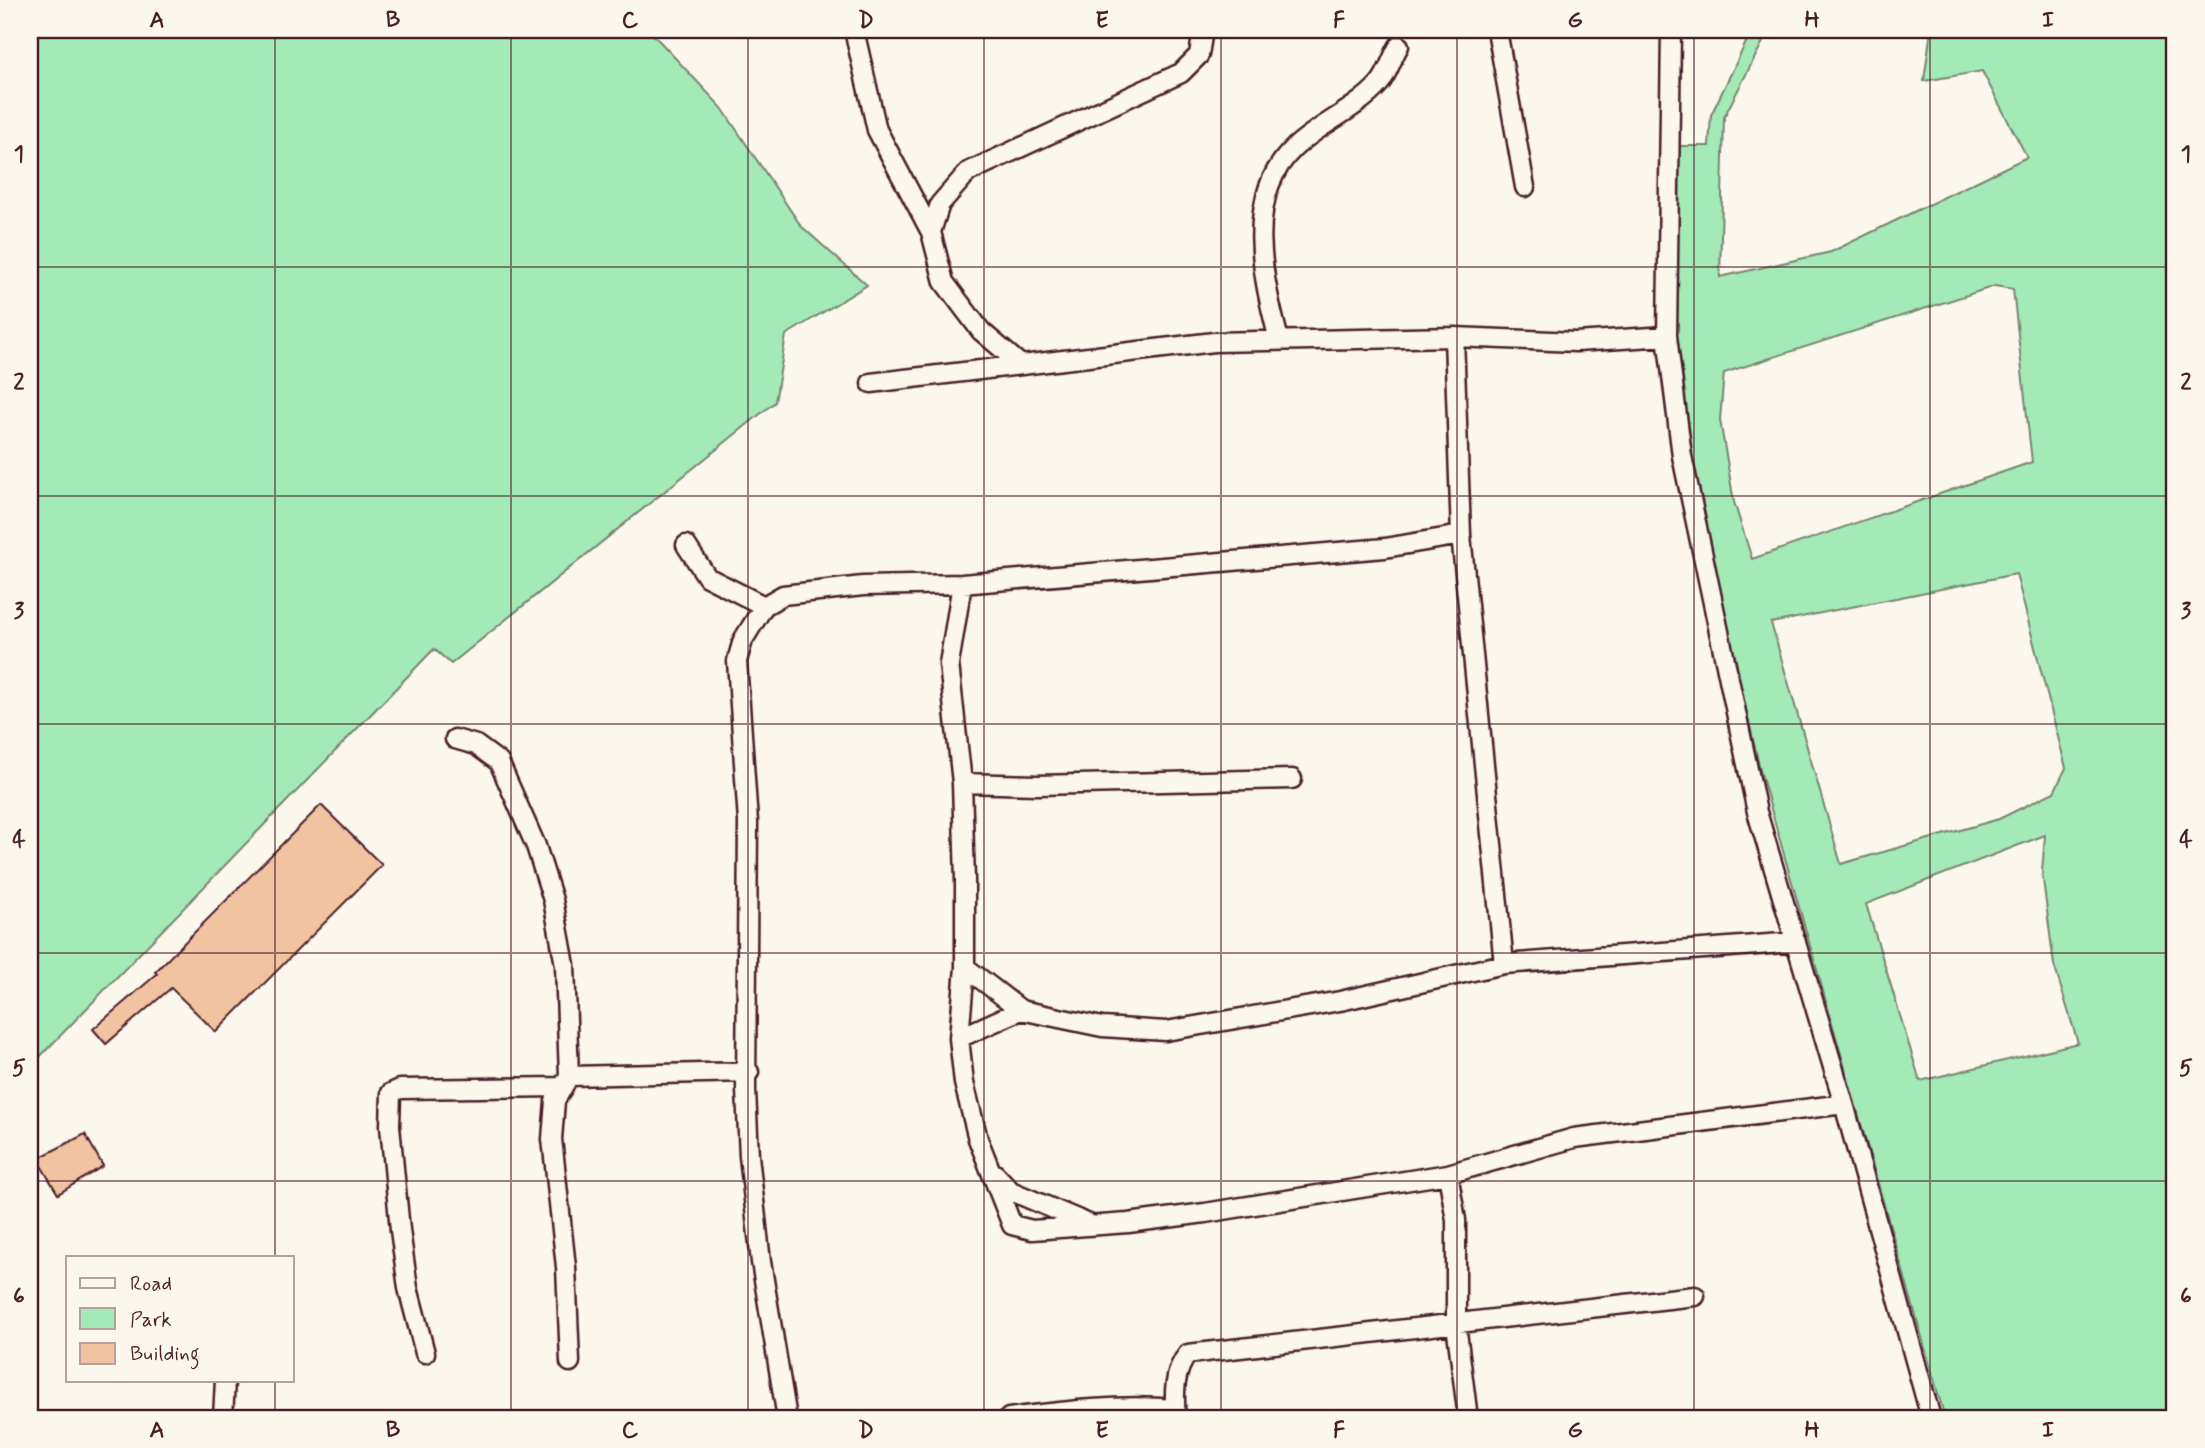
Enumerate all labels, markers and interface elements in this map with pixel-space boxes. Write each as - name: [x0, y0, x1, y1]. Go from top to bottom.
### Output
- text: A: [149, 6, 165, 36]
- text: B: [386, 6, 401, 36]
- text: C: [622, 6, 639, 36]
- text: D: [858, 6, 874, 36]
- text: E: [1095, 6, 1109, 36]
- text: F: [1333, 6, 1345, 36]
- text: G: [1567, 6, 1583, 36]
- text: H: [1804, 6, 1820, 36]
- text: I: [2042, 6, 2054, 36]
- text: 1: [14, 140, 24, 170]
- text: 1: [2181, 140, 2191, 170]
- text: 2: [13, 368, 25, 398]
- text: 2: [2180, 368, 2192, 398]
- text: 3: [14, 597, 25, 627]
- text: 3: [2181, 597, 2192, 627]
- text: 4: [12, 825, 26, 855]
- text: 4: [2179, 825, 2193, 855]
- text: 5: [12, 1054, 26, 1084]
- text: 5: [2179, 1054, 2193, 1084]
- legend: [66, 1256, 294, 1382]
- text: Road: [130, 1270, 172, 1298]
- text: 6: [13, 1282, 25, 1312]
- text: 6: [2180, 1282, 2192, 1312]
- text: Park: [130, 1306, 172, 1334]
- text: Building: [130, 1340, 200, 1370]
- text: A: [149, 1416, 165, 1446]
- text: B: [386, 1416, 401, 1446]
- text: C: [622, 1416, 639, 1446]
- text: D: [858, 1416, 874, 1446]
- text: E: [1095, 1416, 1109, 1446]
- text: F: [1333, 1416, 1345, 1446]
- text: G: [1567, 1416, 1583, 1446]
- text: H: [1804, 1416, 1820, 1446]
- text: I: [2042, 1416, 2054, 1446]

